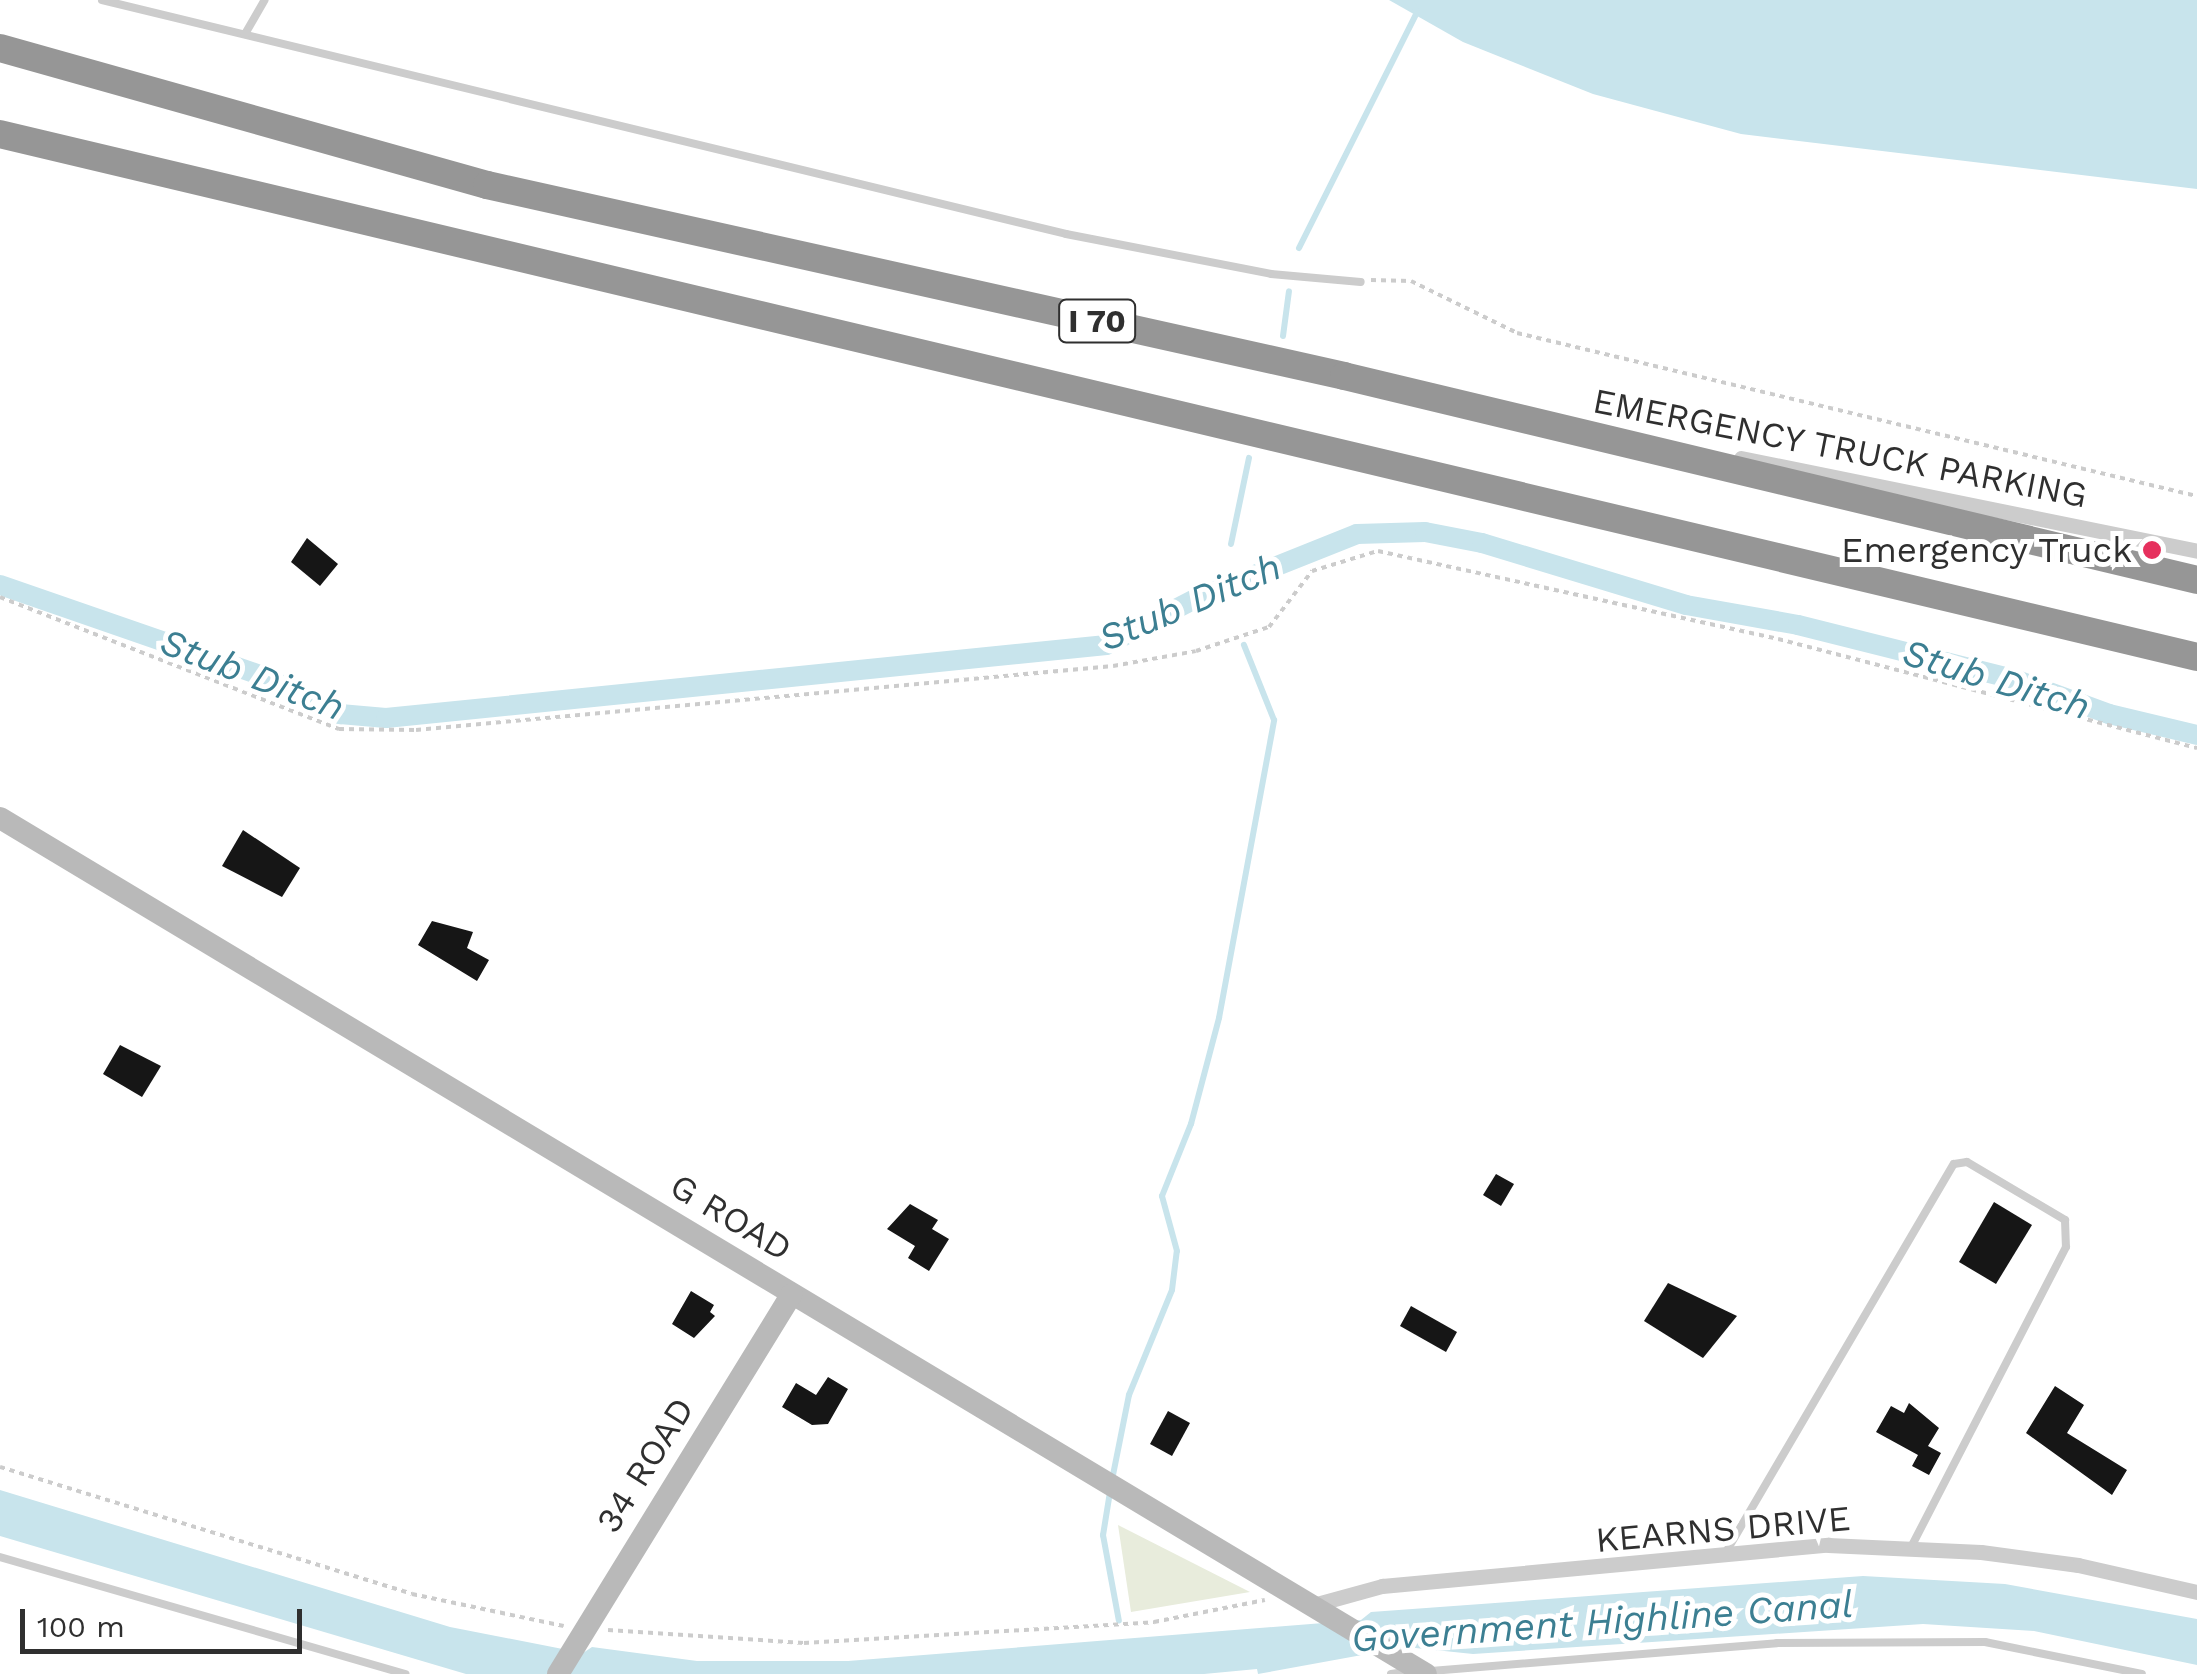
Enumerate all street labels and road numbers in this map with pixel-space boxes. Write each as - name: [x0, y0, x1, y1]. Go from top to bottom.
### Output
- road number: I 70: [1057, 294, 1137, 348]
- street label: EMERGENCY TRUCK PARKING: [1588, 379, 2092, 517]
- street label: G ROAD: [663, 1164, 799, 1270]
- street label: 34 ROAD: [587, 1390, 703, 1540]
- street label: KEARNS DRIVE: [1594, 1497, 1852, 1561]

